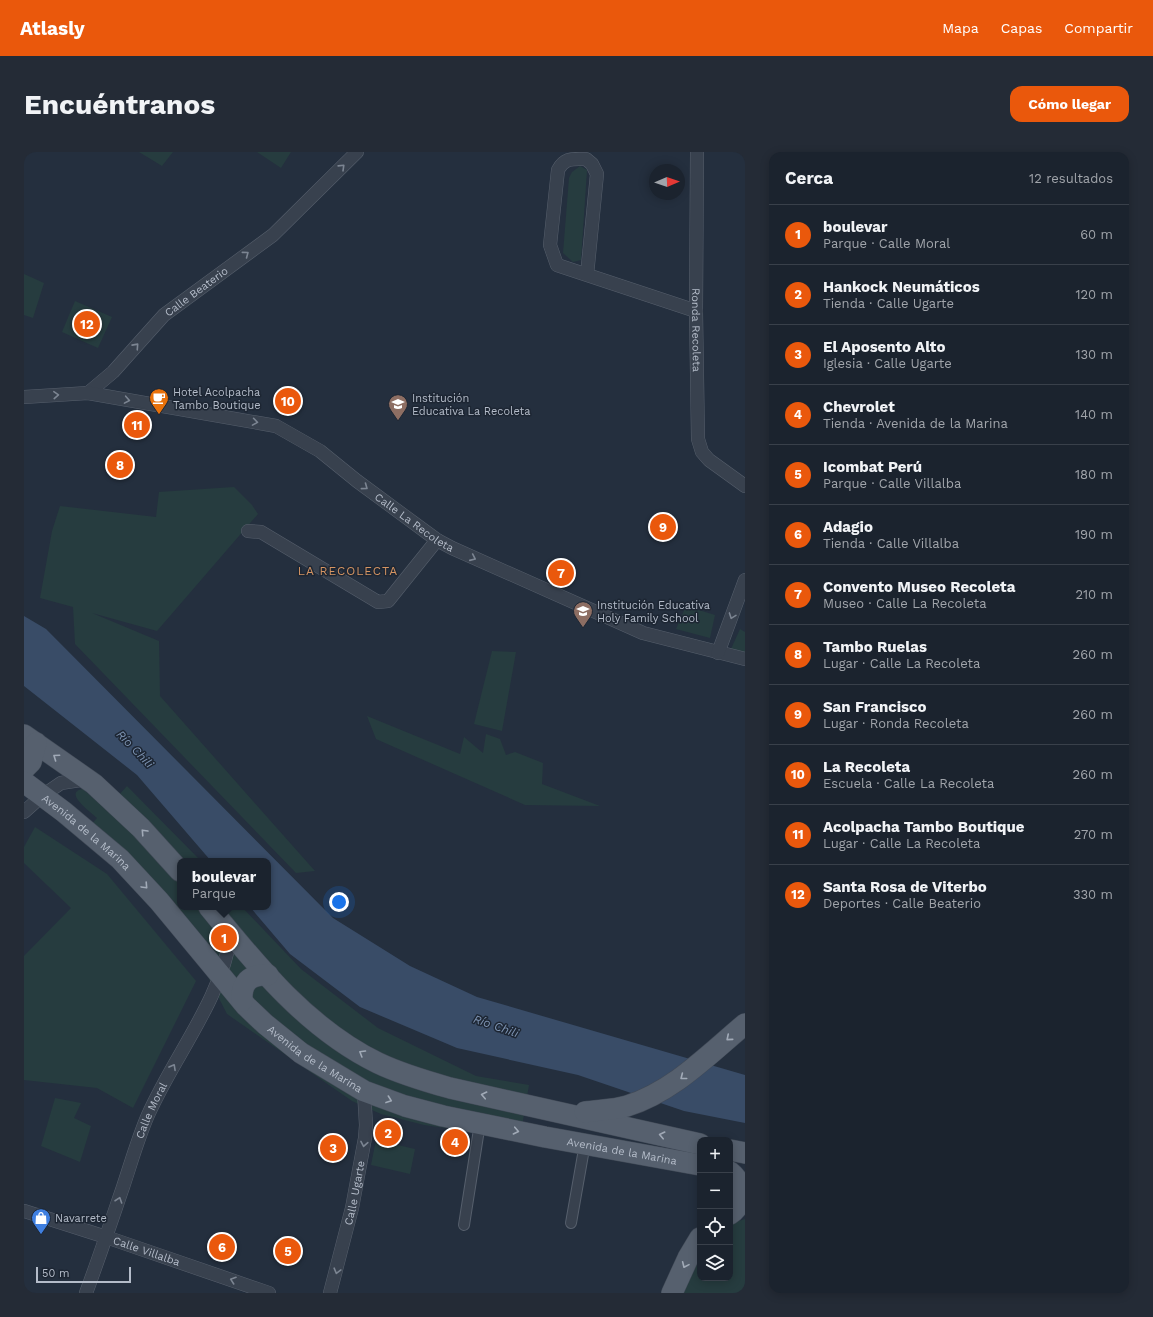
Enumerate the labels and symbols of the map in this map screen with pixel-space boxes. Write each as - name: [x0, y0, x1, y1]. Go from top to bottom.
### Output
- one-way arrow: [337, 164, 345, 172]
- north arrow: [649, 164, 685, 200]
- one-way arrow: [242, 252, 249, 259]
- street label: Calle Beaterio: [162, 264, 231, 319]
- street label: Ronda Recoleta: [689, 288, 703, 372]
- pin: 12: [74, 309, 100, 339]
- one-way arrow: [131, 344, 138, 351]
- place label: Hotel Acolpacha Tambo Boutique: [173, 386, 261, 412]
- pin: 10: [275, 386, 301, 416]
- cafe icon: Hotel Acolpacha Tambo Boutique: [148, 387, 170, 415]
- one-way arrow: [53, 391, 59, 400]
- place label: Institución Educativa La Recoleta: [412, 392, 530, 418]
- school or university icon: Institución Educativa La Recoleta: [387, 393, 409, 421]
- one-way arrow: [124, 395, 130, 404]
- pin: 11: [124, 410, 150, 440]
- one-way arrow: [252, 418, 258, 426]
- pin: 8: [107, 450, 133, 480]
- one-way arrow: [361, 482, 368, 490]
- street label: Calle La Recoleta: [372, 490, 456, 555]
- pin: 9: [650, 512, 676, 542]
- one-way arrow: [469, 553, 477, 561]
- pin: 7: [548, 558, 574, 588]
- district label: LA RECOLECTA: [298, 564, 398, 578]
- place label: Institución Educativa Holy Family School: [597, 599, 710, 625]
- school or university icon: Institución Educativa Holy Family School: [572, 600, 594, 628]
- one-way arrow: [728, 613, 736, 620]
- water label: Río Chili: [114, 727, 157, 771]
- one-way arrow: [53, 755, 60, 762]
- street label: Avenida de la Marina: [39, 792, 133, 873]
- one-way arrow: [142, 829, 149, 837]
- one-way arrow: [140, 881, 148, 889]
- your location: [329, 892, 349, 912]
- pin: 1: [211, 923, 237, 953]
- water label: Río Chili: [472, 1012, 521, 1041]
- street label: Avenida de la Marina: [265, 1023, 365, 1095]
- one-way arrow: [726, 1034, 734, 1041]
- one-way arrow: [359, 1051, 366, 1058]
- one-way arrow: [168, 1064, 175, 1071]
- one-way arrow: [680, 1072, 687, 1080]
- street label: Calle Moral: [133, 1080, 170, 1140]
- one-way arrow: [481, 1092, 488, 1100]
- one-way arrow: [386, 1096, 393, 1104]
- pin: 2: [375, 1118, 401, 1148]
- one-way arrow: [513, 1126, 519, 1134]
- pin: 4: [442, 1127, 468, 1157]
- one-way arrow: [659, 1131, 665, 1139]
- pin: 3: [320, 1133, 346, 1163]
- street label: Avenida de la Marina: [566, 1135, 678, 1168]
- one-way arrow: [360, 1141, 369, 1147]
- street label: Calle Ugarte: [342, 1160, 368, 1227]
- one-way arrow: [114, 1197, 122, 1204]
- shop icon: Navarrete: [30, 1207, 52, 1235]
- place label: Navarrete: [55, 1212, 107, 1225]
- pin: 6: [209, 1232, 235, 1262]
- street label: Calle Villalba: [111, 1234, 182, 1269]
- pin: 5: [275, 1236, 301, 1266]
- one-way arrow: [682, 1260, 690, 1268]
- scale bar: [36, 1265, 131, 1284]
- one-way arrow: [333, 1267, 342, 1274]
- one-way arrow: [229, 1277, 236, 1285]

